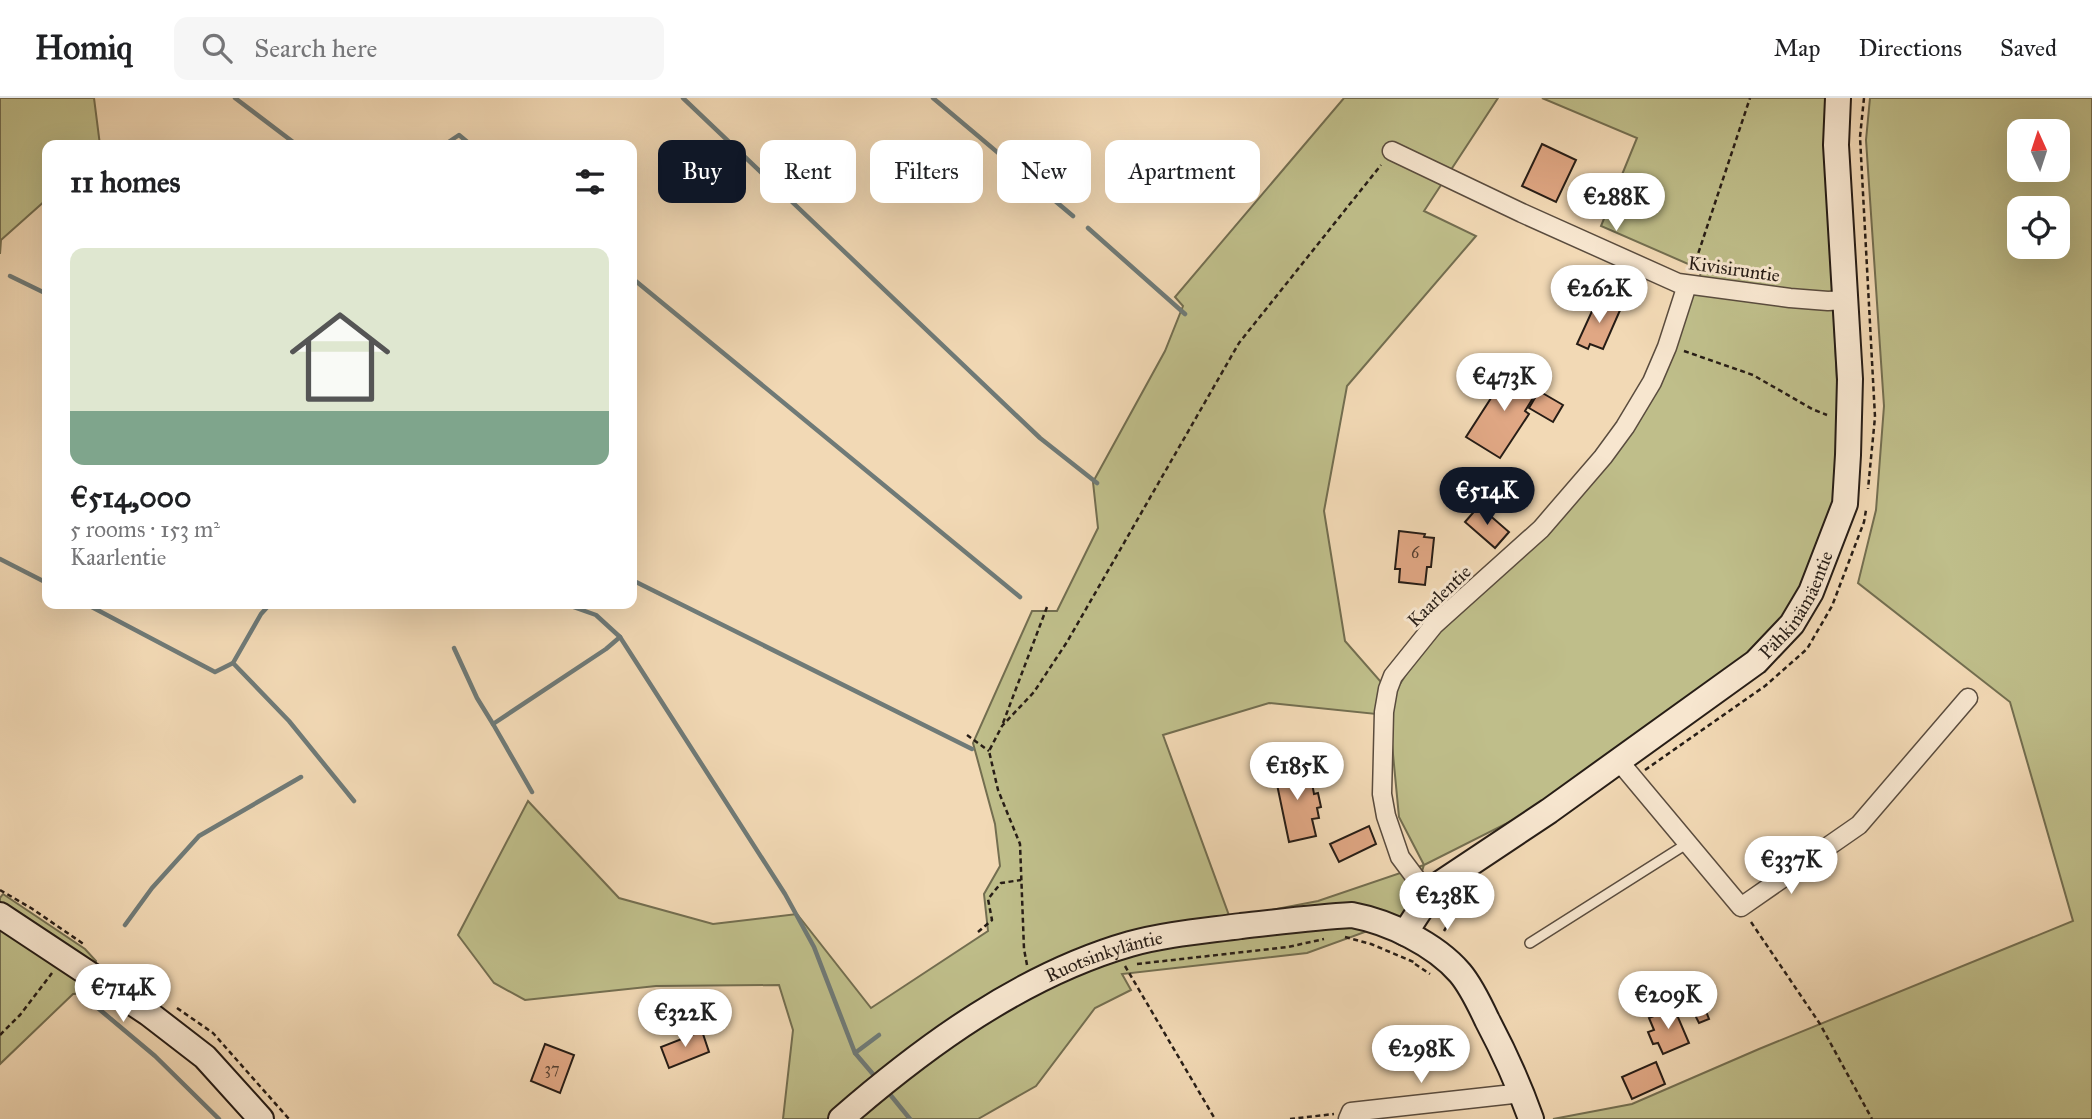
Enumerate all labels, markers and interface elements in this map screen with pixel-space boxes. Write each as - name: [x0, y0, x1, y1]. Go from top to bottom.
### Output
- search box: [174, 17, 664, 80]
- text: Homiq: [35, 28, 132, 68]
- icon: search: [198, 29, 236, 67]
- text: Search here: [254, 32, 377, 64]
- text: Map: [1774, 33, 1821, 63]
- text: Directions: [1859, 33, 1962, 63]
- text: Saved: [2000, 33, 2057, 63]
- north arrow: [2007, 119, 2070, 182]
- map controls: [2007, 119, 2070, 259]
- chip: Buy: [658, 140, 746, 203]
- chip: Rent: [760, 140, 856, 203]
- chip: Filters: [870, 140, 983, 203]
- chip: New: [997, 140, 1091, 203]
- chip: Apartment: [1105, 140, 1260, 203]
- icon: filters: [571, 163, 609, 201]
- text: 11 homes: [70, 164, 181, 200]
- pin: €288K: [1567, 174, 1665, 233]
- text: €288K: [1583, 182, 1649, 210]
- button: locate: [2007, 196, 2070, 259]
- street label: Kivisiruntie: [1687, 251, 1781, 287]
- pin: €262K: [1550, 266, 1648, 325]
- text: €262K: [1567, 274, 1631, 302]
- icon: home: [277, 294, 403, 420]
- pin: €473K: [1455, 354, 1553, 413]
- text: €473K: [1472, 362, 1536, 390]
- pin: €514K: [1438, 468, 1536, 527]
- text: €514K: [1456, 476, 1518, 504]
- text: €514,000: [70, 479, 192, 515]
- text: 5 rooms · 153 m²: [70, 515, 220, 543]
- text: Kaarlentie: [70, 543, 166, 571]
- house number: 6: [1411, 543, 1420, 562]
- street label: Pähkinämäentie: [1754, 547, 1837, 663]
- street label: Kaarlentie: [1402, 560, 1476, 632]
- pin: €185K: [1248, 742, 1346, 802]
- text: €185K: [1266, 751, 1328, 779]
- pin: €337K: [1742, 836, 1840, 896]
- text: €337K: [1761, 845, 1821, 873]
- pin: €238K: [1398, 872, 1496, 932]
- text: €238K: [1415, 881, 1479, 909]
- street label: Ruotsinkyläntie: [1041, 925, 1164, 987]
- pin: €714K: [74, 964, 172, 1024]
- pin: €209K: [1619, 972, 1717, 1031]
- text: €714K: [91, 973, 155, 1001]
- text: €209K: [1634, 980, 1702, 1008]
- pin: €322K: [636, 990, 734, 1049]
- text: €322K: [654, 998, 716, 1026]
- pin: €298K: [1372, 1026, 1470, 1085]
- text: €298K: [1388, 1034, 1454, 1062]
- house number: 37: [545, 1059, 559, 1078]

